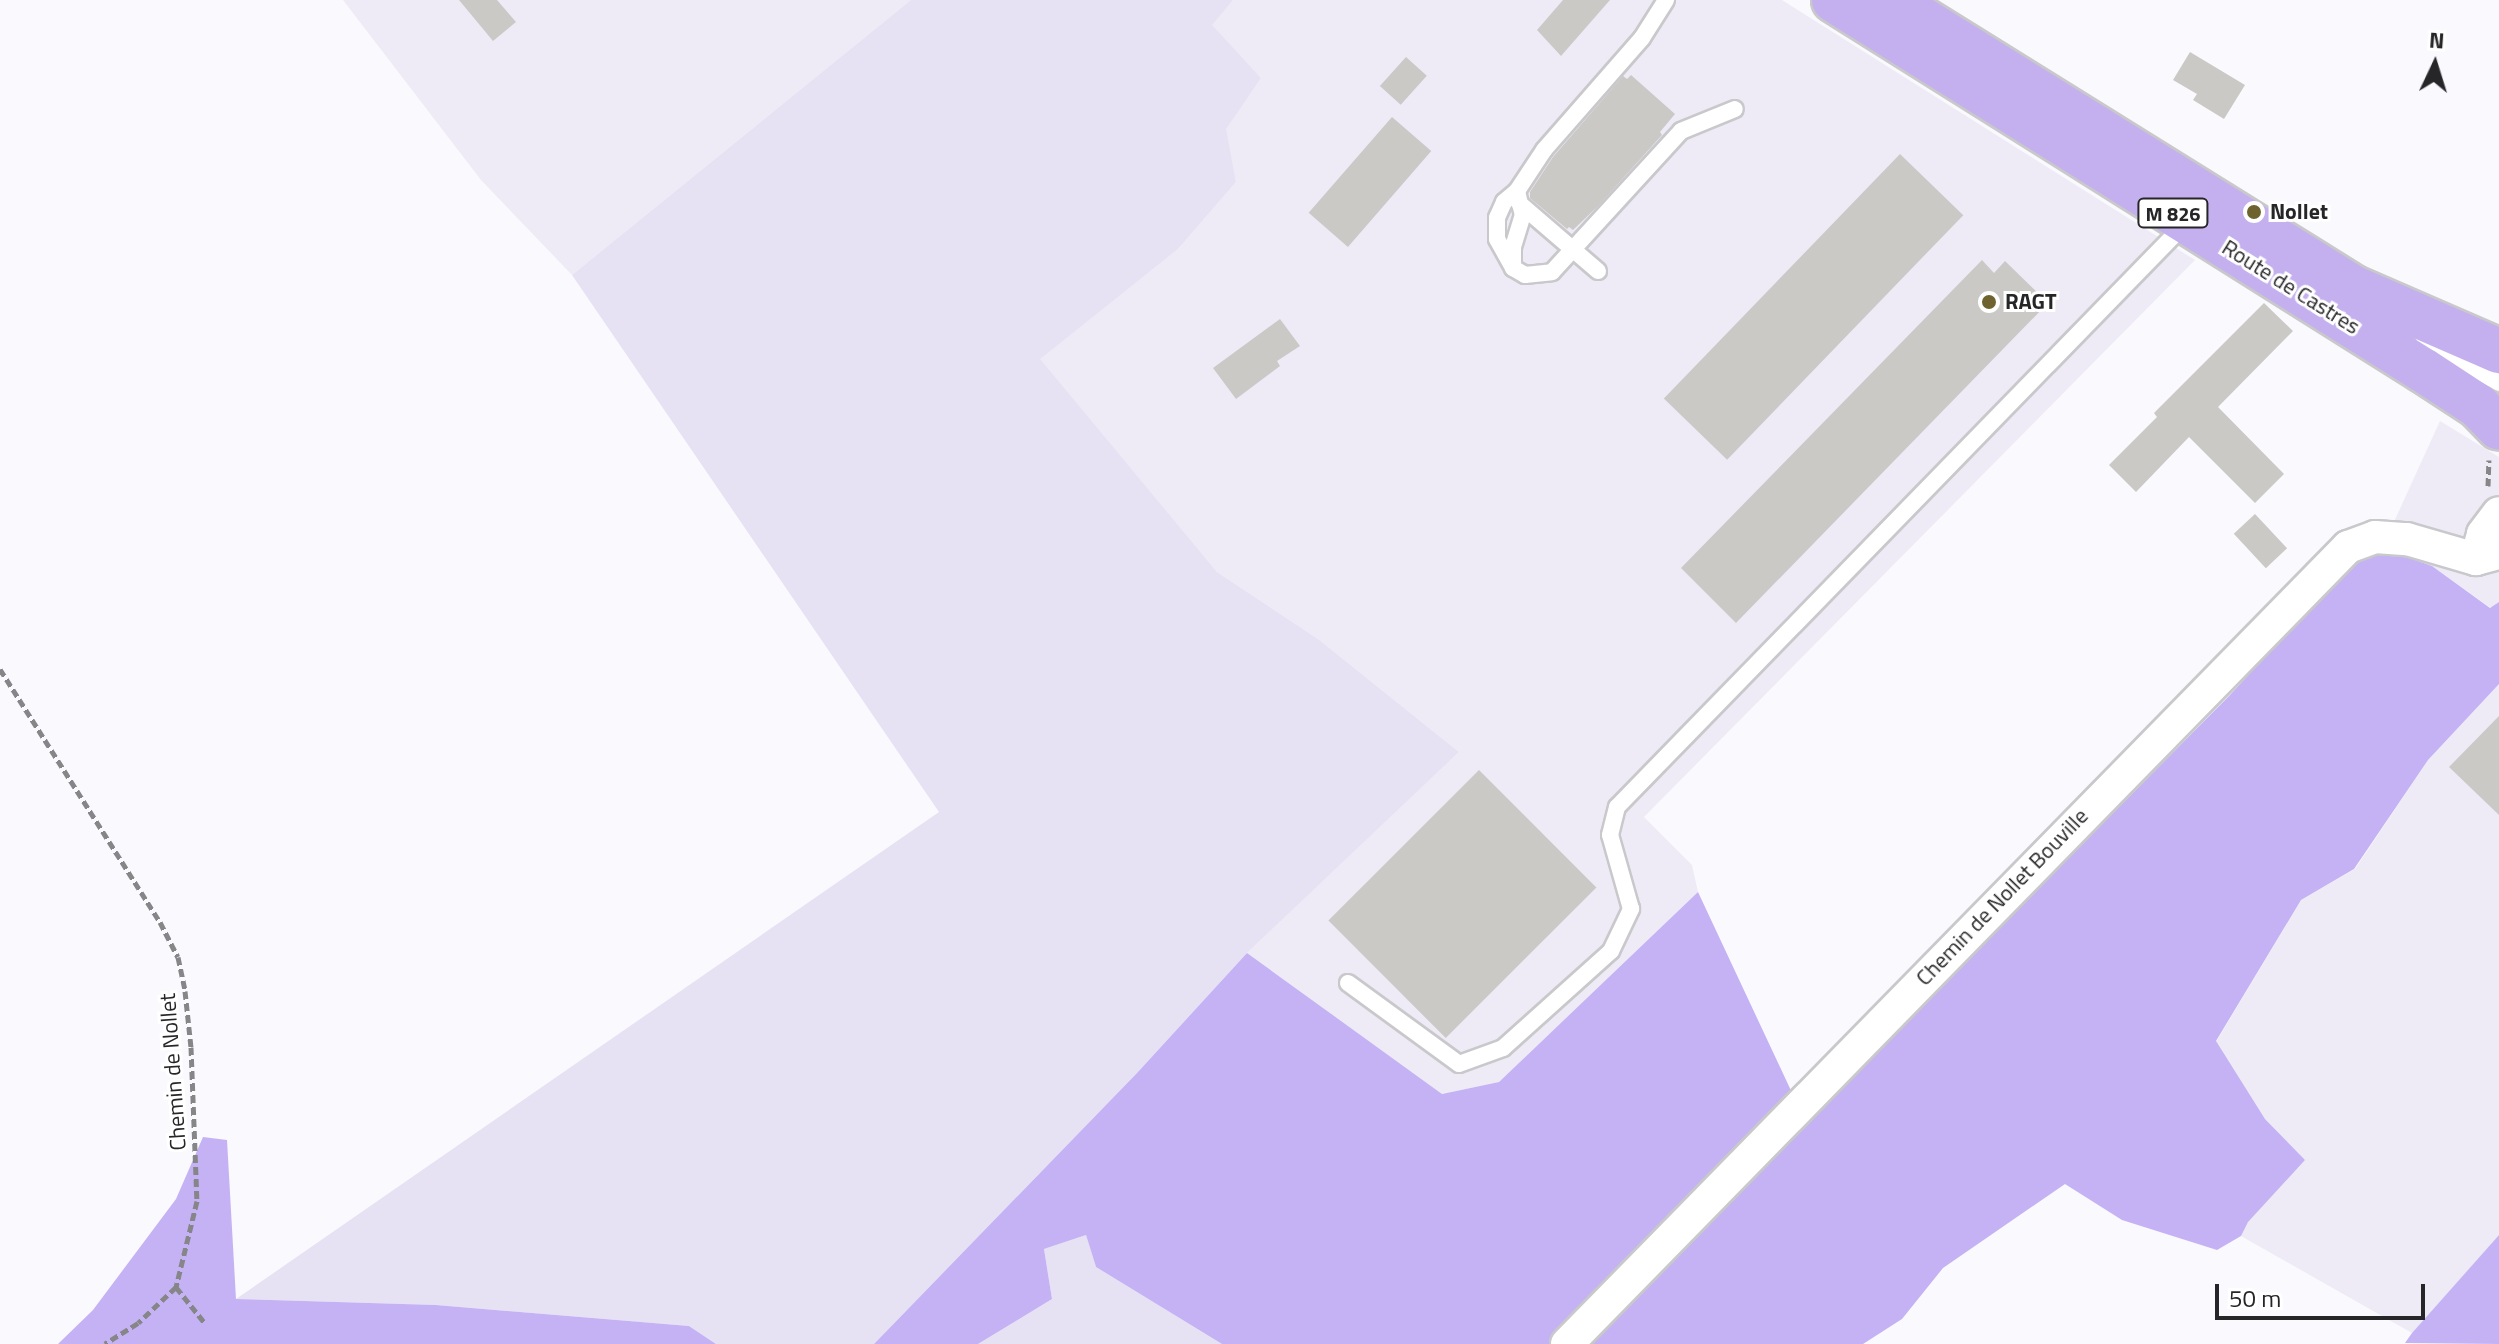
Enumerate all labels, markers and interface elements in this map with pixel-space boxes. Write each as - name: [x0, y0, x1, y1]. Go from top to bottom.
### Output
- text: N: [2428, 23, 2445, 58]
- north arrow: [2395, 24, 2475, 104]
- road number: M 826: [2137, 197, 2209, 229]
- place label: Nollet: [2270, 199, 2328, 225]
- marker: Nollet: [2245, 203, 2263, 221]
- street label: Route de Castres: [2217, 234, 2365, 340]
- place label: RAGT: [2005, 289, 2057, 315]
- marker: RAGT: [1980, 293, 1998, 311]
- street label: Chemin de Nollet Bouville: [1911, 803, 2093, 991]
- street label: Chemin de Nollet: [154, 992, 192, 1152]
- scale bar: [2219, 1268, 2429, 1318]
- text: 50 m: [2229, 1280, 2281, 1316]

